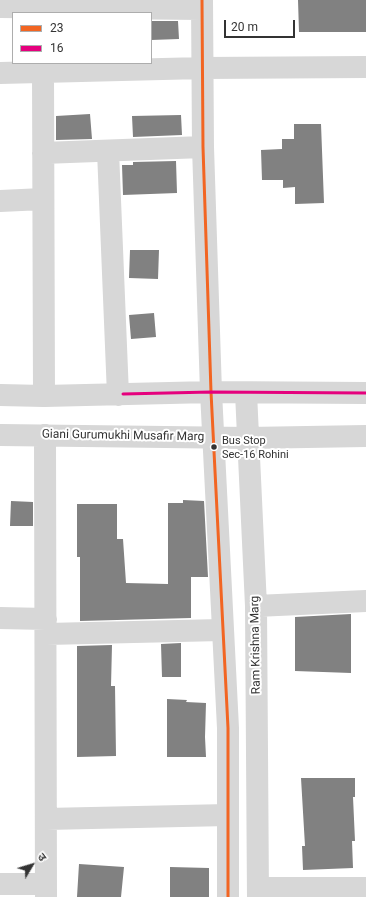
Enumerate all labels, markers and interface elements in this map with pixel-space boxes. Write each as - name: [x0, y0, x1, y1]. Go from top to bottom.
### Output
- legend: [12, 12, 152, 64]
- scale bar: [226, 12, 297, 38]
- text: 20 m: [231, 20, 258, 34]
- text: 23: [50, 21, 64, 35]
- text: 16: [50, 41, 64, 55]
- street label: Giani Gurumukhi Musafir Marg: [42, 427, 204, 445]
- place label: Bus Stop Sec-16 Rohini: [222, 434, 289, 460]
- marker: Bus Stop Sec-16 Rohini: [209, 442, 219, 452]
- street label: Ram Krishna Marg: [248, 596, 264, 694]
- north arrow: [12, 845, 52, 885]
- text: उ: [35, 851, 49, 864]

